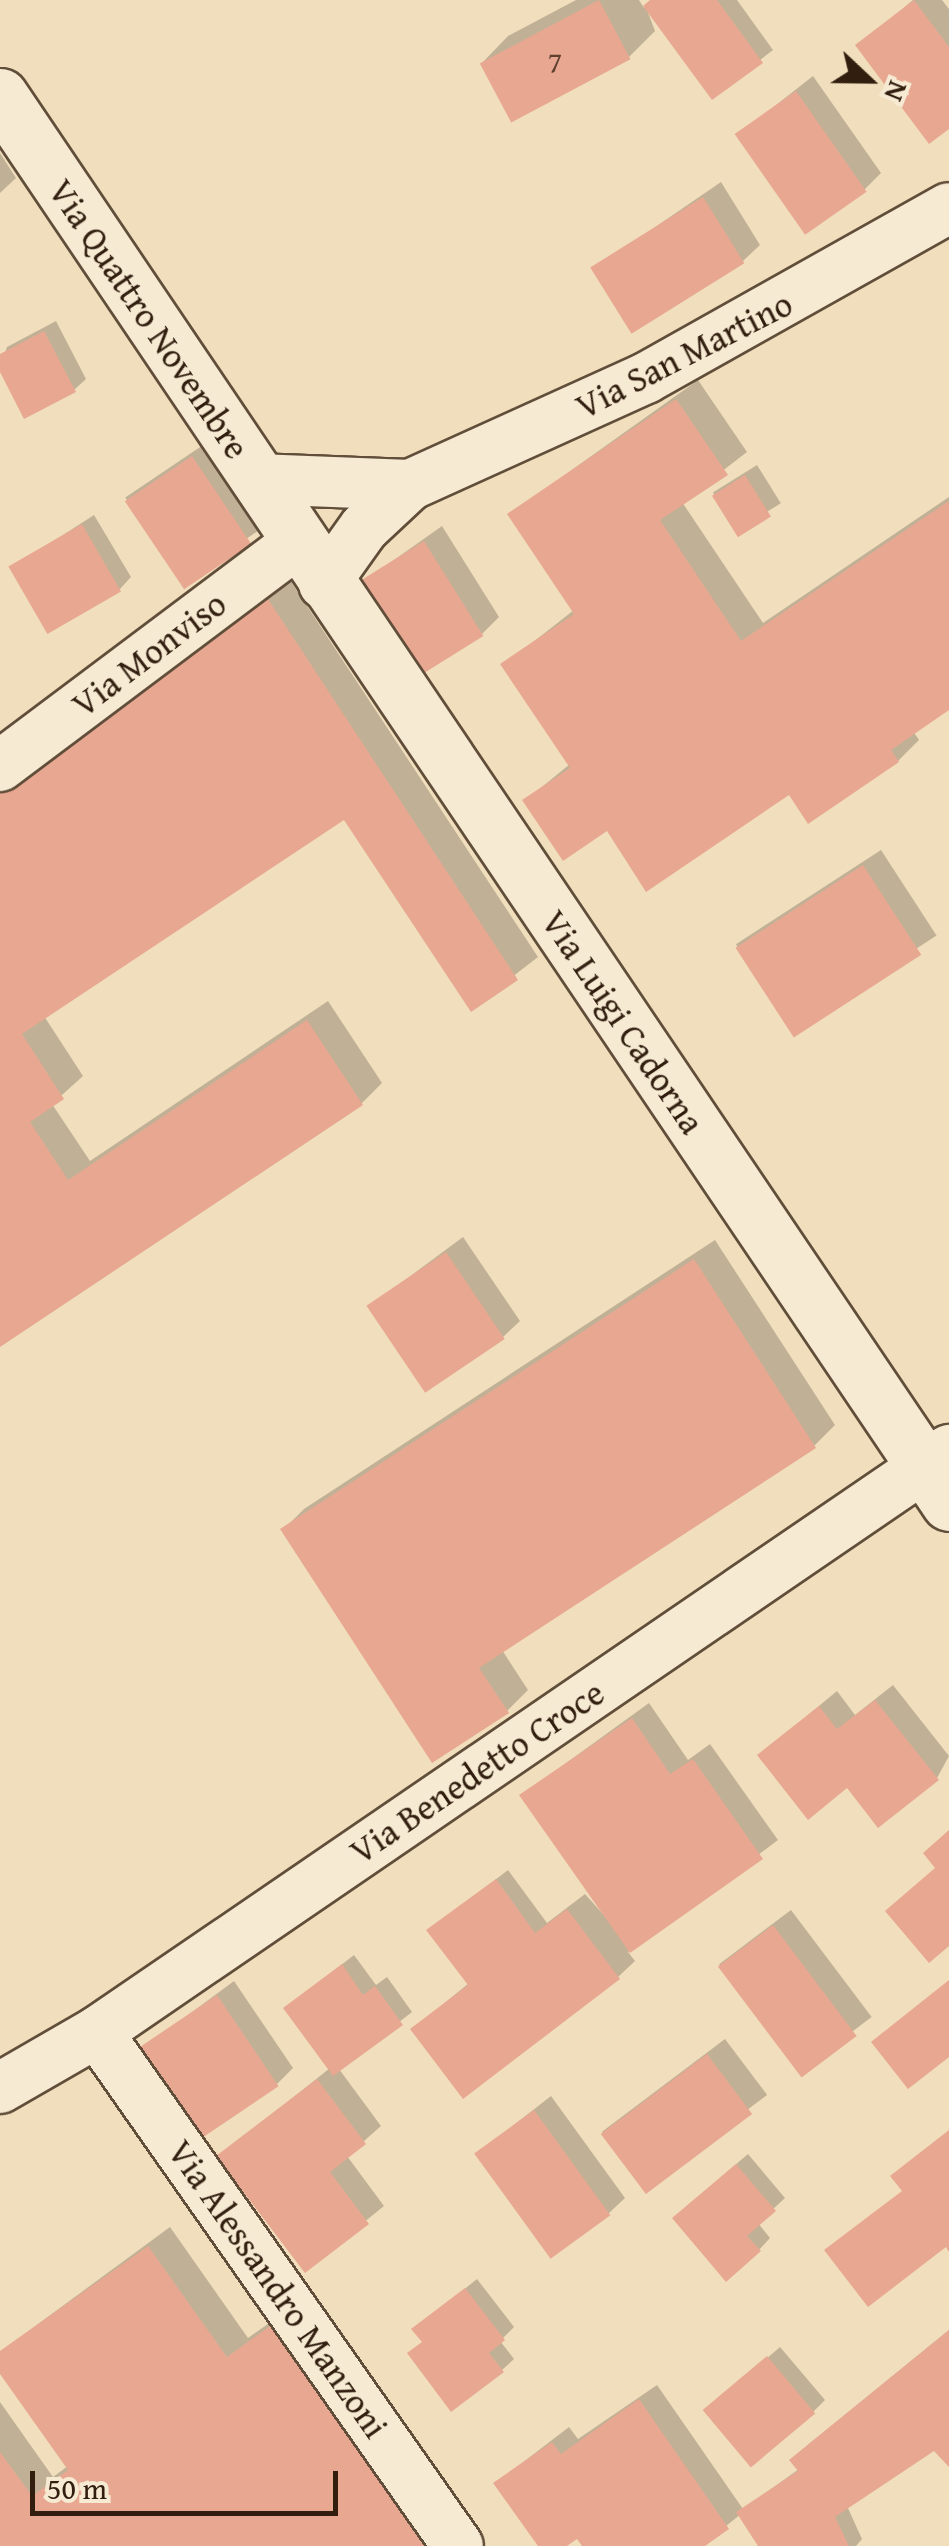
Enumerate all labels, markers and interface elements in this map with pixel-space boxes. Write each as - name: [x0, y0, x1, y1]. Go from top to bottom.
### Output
- north arrow: [819, 30, 919, 130]
- house number: 7: [548, 43, 562, 79]
- text: N: [875, 75, 920, 108]
- street label: Via Quattro Novembre: [40, 171, 258, 467]
- street label: Via San Martino: [569, 282, 799, 428]
- street label: Via Monviso: [64, 582, 234, 726]
- street label: Via Luigi Cadorna: [533, 902, 713, 1142]
- street label: Via Benedetto Croce: [342, 1671, 612, 1873]
- street label: Via Alessandro Manzoni: [159, 2132, 397, 2446]
- scale bar: [35, 2451, 342, 2513]
- text: 50 m: [47, 2466, 107, 2510]

